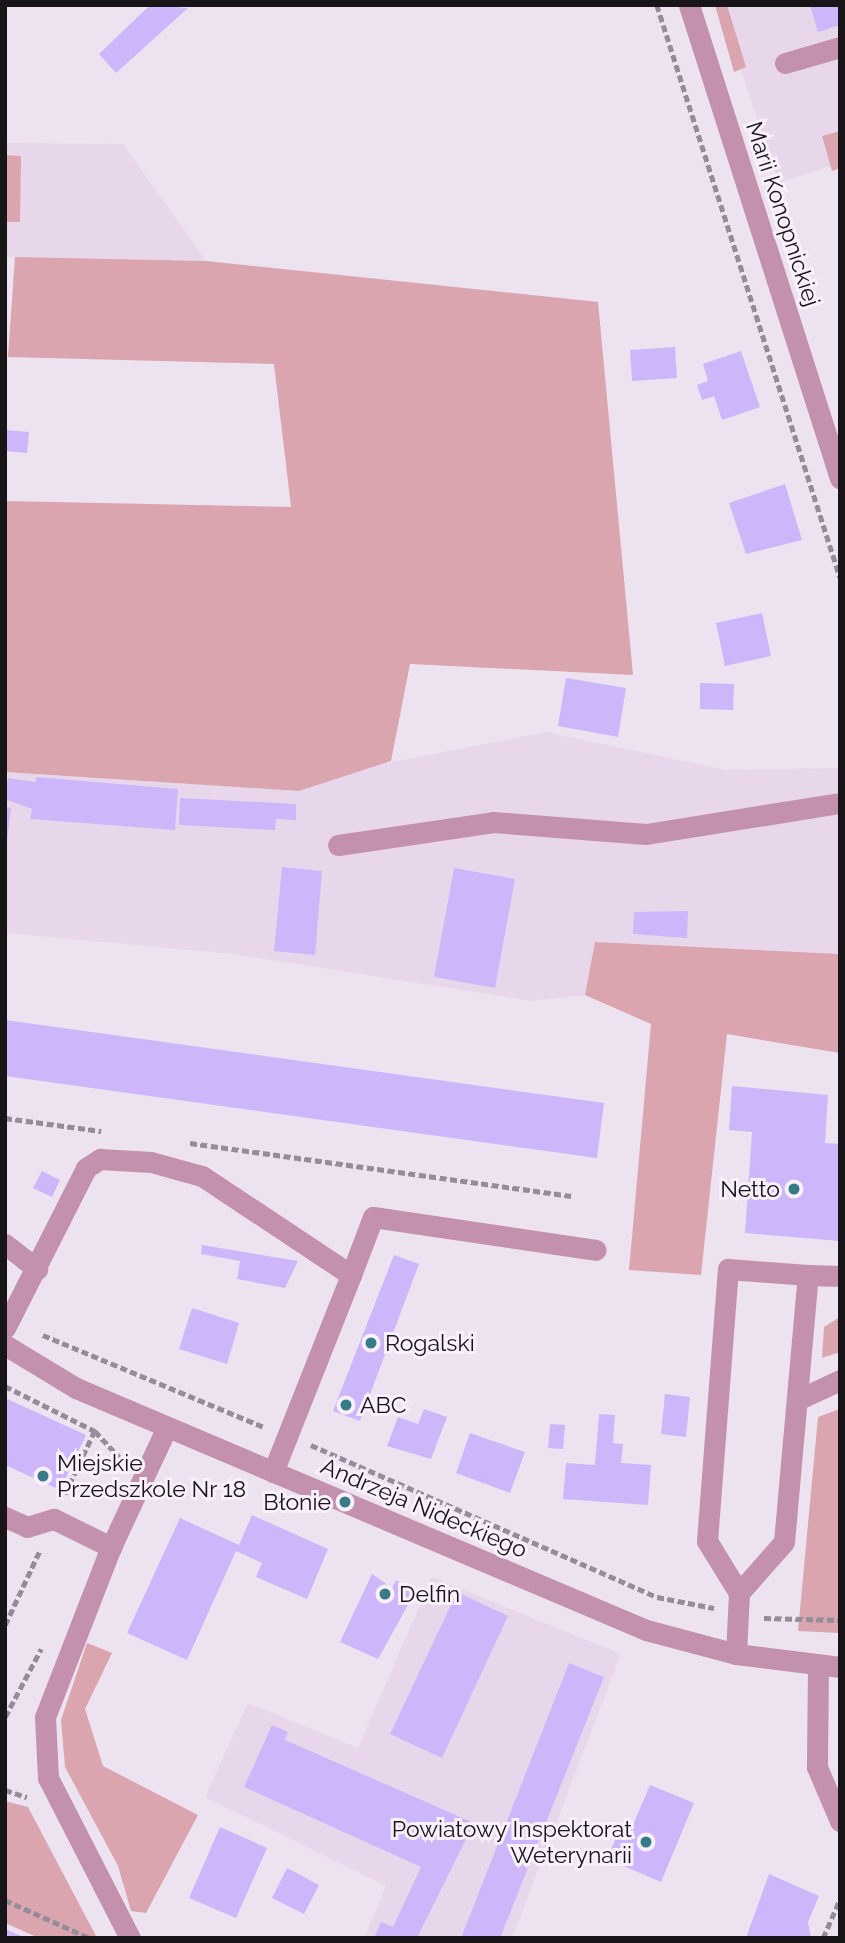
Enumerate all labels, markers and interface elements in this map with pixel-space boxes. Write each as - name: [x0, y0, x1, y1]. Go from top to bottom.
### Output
- street label: Marii Konopnickiej: [740, 118, 826, 310]
- place label: Netto: [720, 1175, 780, 1203]
- marker: Netto: [786, 1181, 802, 1197]
- place label: Rogalski: [385, 1329, 475, 1357]
- marker: Rogalski: [363, 1335, 379, 1351]
- place label: ABC: [360, 1391, 407, 1419]
- marker: ABC: [338, 1397, 354, 1413]
- place label: Miejskie Przedszkole Nr 18: [57, 1449, 247, 1503]
- street label: Andrzeja Nideckiego: [317, 1452, 531, 1564]
- marker: Miejskie Przedszkole Nr 18: [35, 1468, 51, 1484]
- place label: Błonie: [263, 1488, 331, 1516]
- marker: Błonie: [337, 1494, 353, 1510]
- place label: Delfin: [399, 1580, 460, 1608]
- marker: Delfin: [377, 1586, 393, 1602]
- place label: Powiatowy Inspektorat Weterynarii: [391, 1815, 632, 1869]
- marker: Powiatowy Inspektorat Weterynarii: [638, 1834, 654, 1850]

